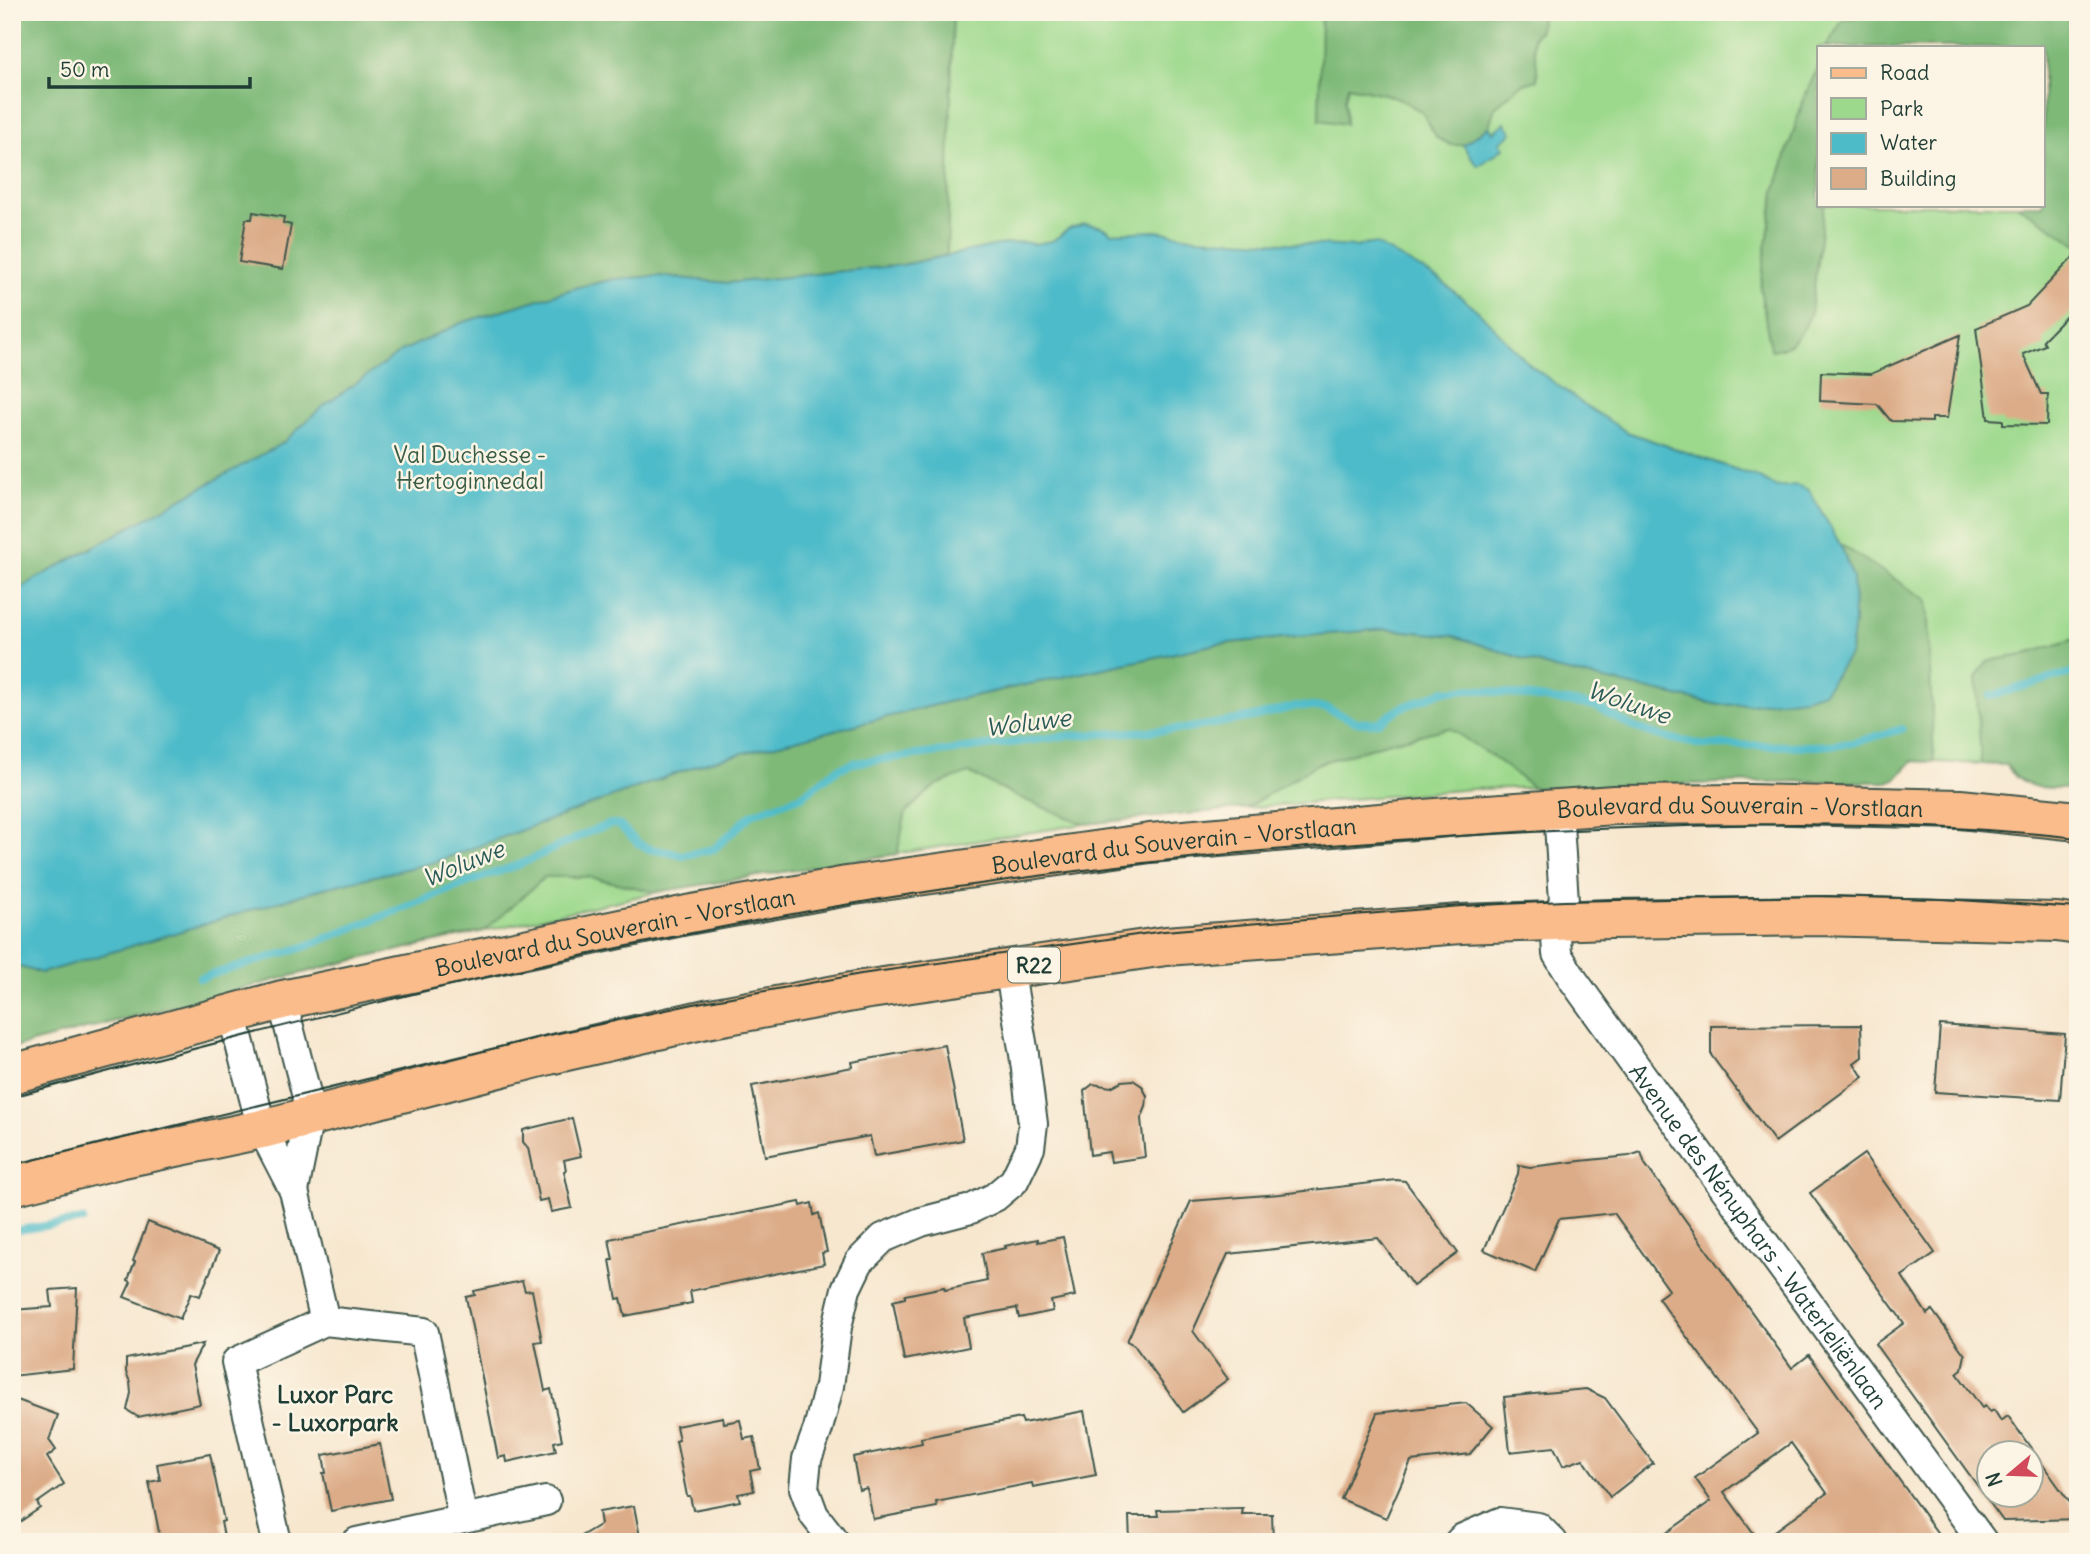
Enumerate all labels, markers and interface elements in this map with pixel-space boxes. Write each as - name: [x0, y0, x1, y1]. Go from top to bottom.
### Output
- scale bar: [49, 46, 250, 90]
- legend: [1817, 46, 2044, 206]
- text: 50 m: [60, 56, 109, 83]
- text: Road: [1880, 59, 1929, 86]
- text: Park: [1880, 95, 1923, 122]
- text: Water: [1880, 129, 1938, 156]
- text: Building: [1880, 165, 1956, 192]
- park label: Val Duchesse - Hertoginnedal: [394, 440, 546, 495]
- water label: Woluwe: [1584, 674, 1676, 731]
- water label: Woluwe: [984, 702, 1074, 742]
- street label: Boulevard du Souverain - Vorstlaan: [1556, 789, 1924, 824]
- street label: Boulevard du Souverain - Vorstlaan: [990, 811, 1357, 880]
- water label: Woluwe: [418, 832, 510, 893]
- street label: Boulevard du Souverain - Vorstlaan: [432, 881, 797, 982]
- road number: R22: [1008, 948, 1060, 982]
- street label: Avenue des Nénuphars - Waterleliënlaan: [1624, 1057, 1895, 1414]
- district label: Luxor Parc - Luxorpark: [272, 1379, 398, 1437]
- north arrow: [1974, 1438, 2044, 1508]
- text: N: [1980, 1469, 2007, 1490]

